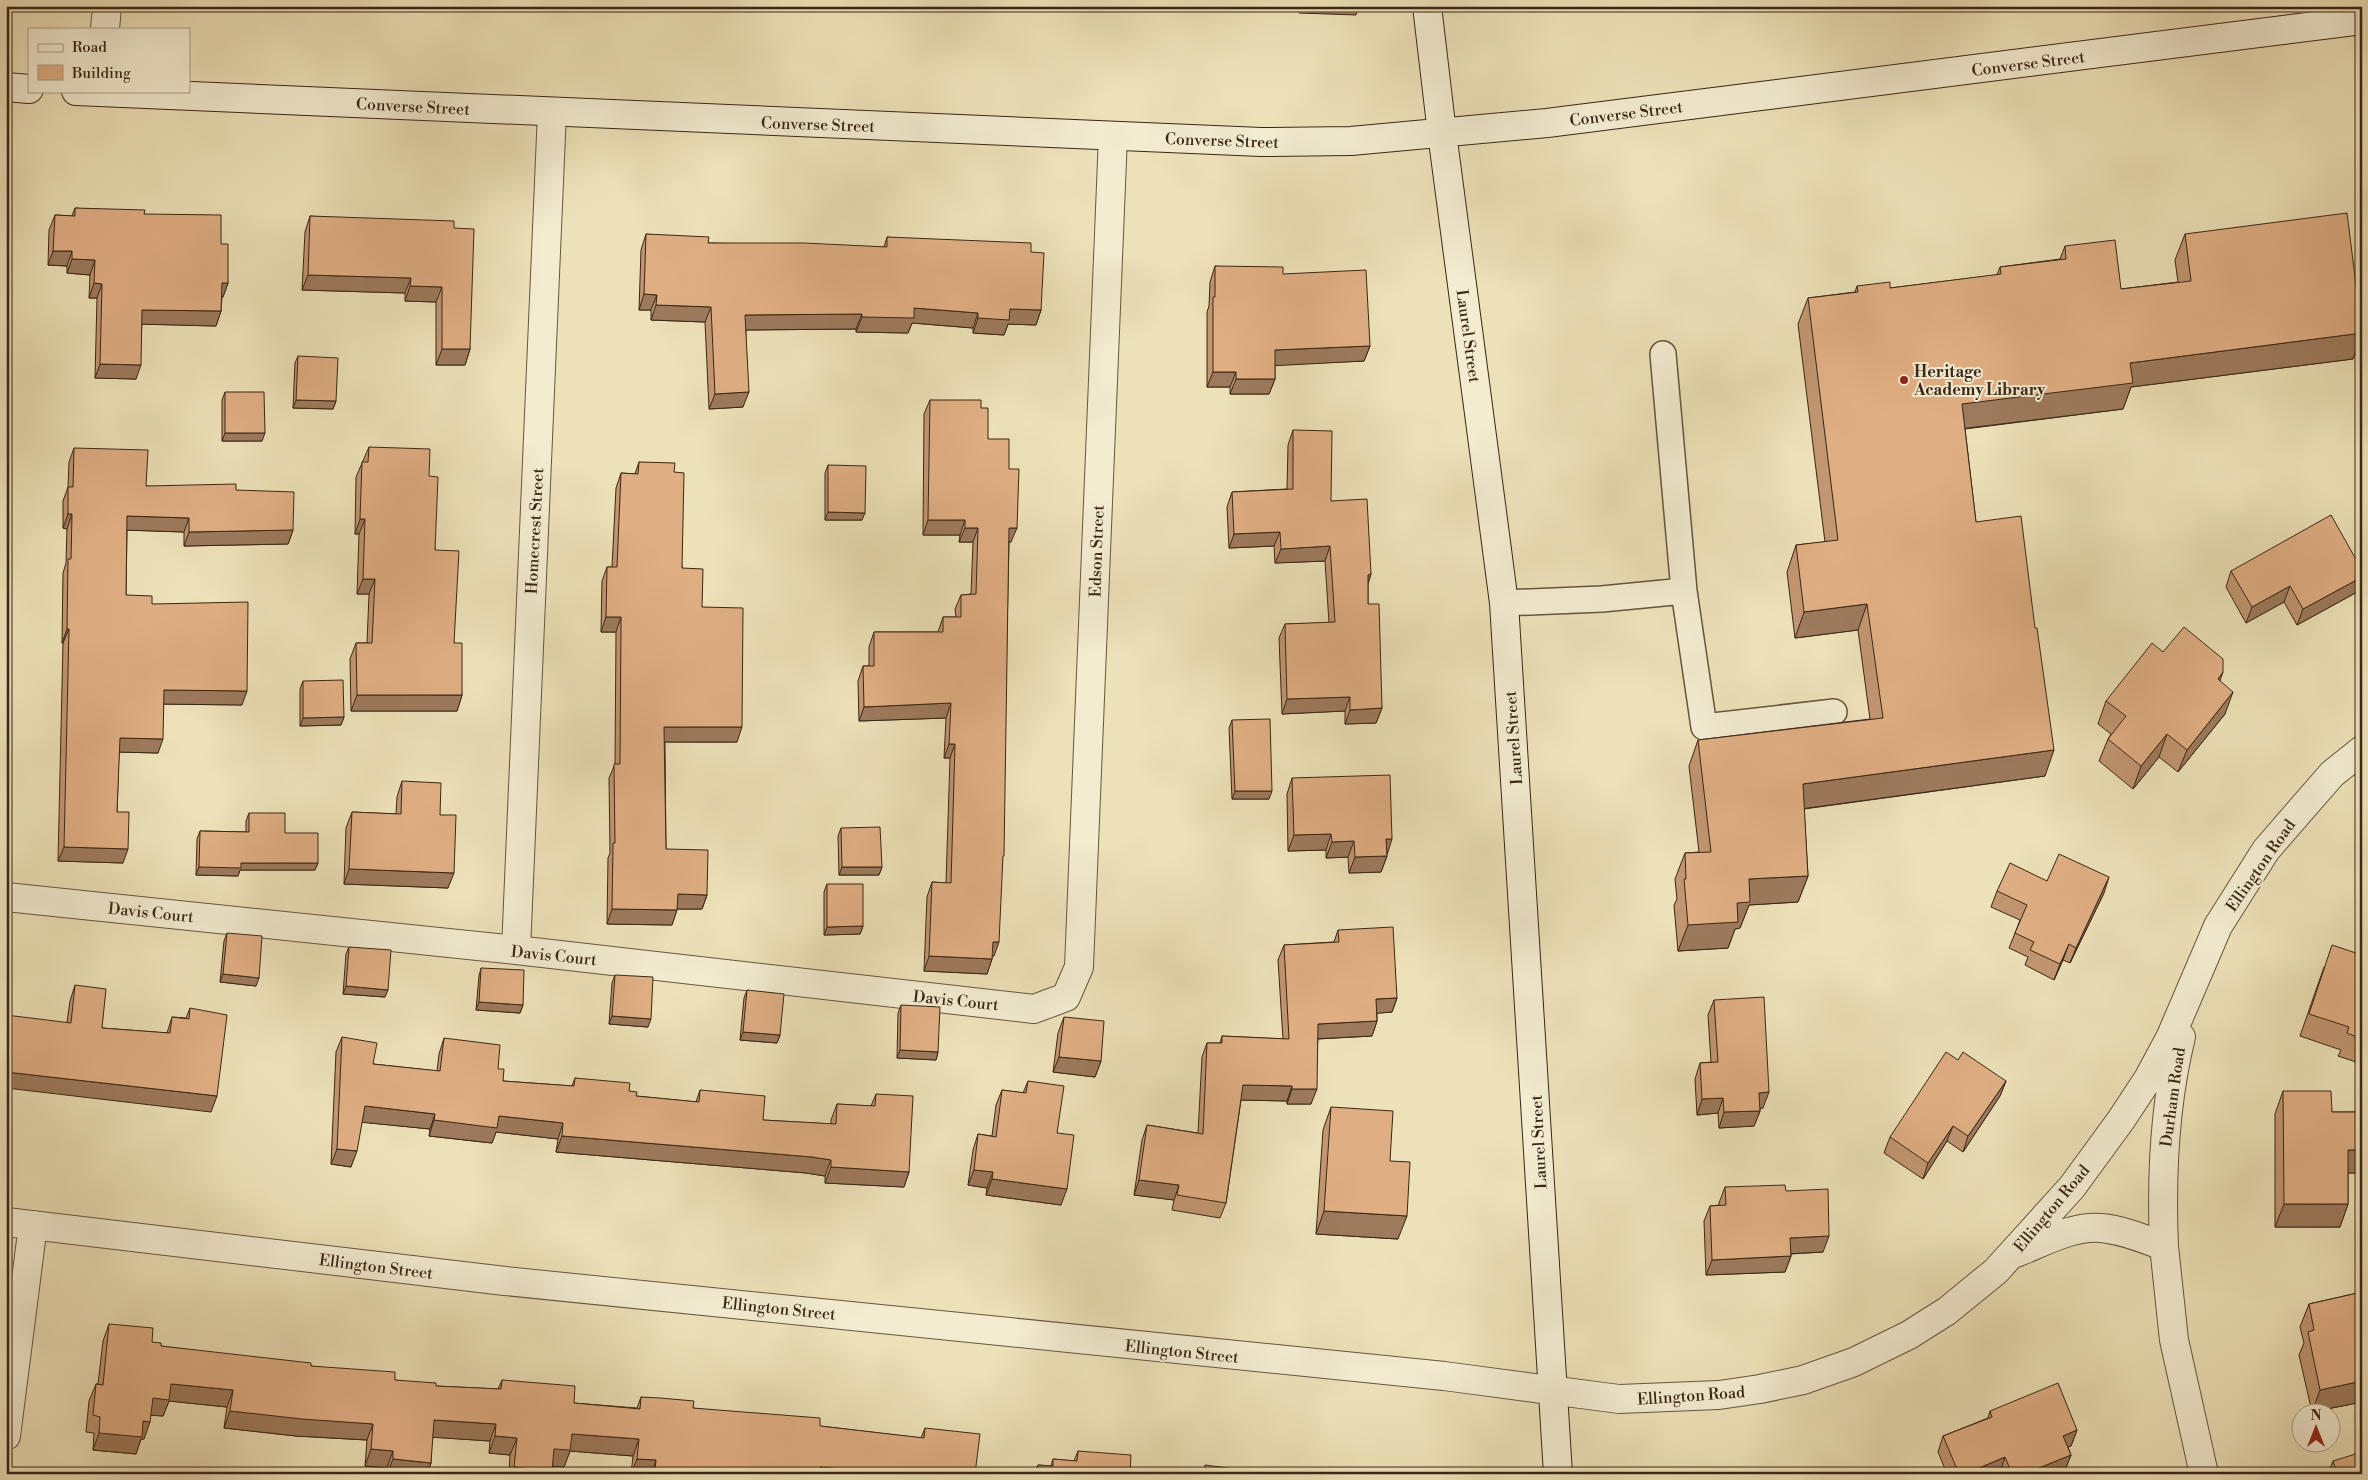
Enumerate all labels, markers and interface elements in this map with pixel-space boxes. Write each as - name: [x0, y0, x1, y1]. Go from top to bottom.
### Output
- legend: [28, 28, 190, 92]
- text: Road: [72, 38, 107, 57]
- street label: Converse Street: [1970, 47, 2086, 81]
- text: Building: [71, 64, 131, 83]
- street label: Converse Street: [356, 94, 471, 120]
- street label: Converse Street: [1568, 97, 1684, 131]
- street label: Converse Street: [761, 113, 876, 137]
- street label: Converse Street: [1165, 129, 1280, 153]
- street label: Laurel Street: [1452, 288, 1485, 384]
- place label: Heritage Academy Library: [1913, 362, 2046, 400]
- marker: Heritage Academy Library: [1898, 374, 1910, 386]
- street label: Homecrest Street: [522, 467, 548, 595]
- street label: Edson Street: [1085, 504, 1109, 598]
- street label: Laurel Street: [1501, 690, 1527, 786]
- street label: Ellington Road: [2222, 816, 2300, 916]
- street label: Davis Court: [107, 899, 195, 927]
- street label: Davis Court: [510, 942, 598, 970]
- street label: Davis Court: [912, 987, 1000, 1015]
- street label: Durham Road: [2156, 1046, 2190, 1148]
- street label: Laurel Street: [1527, 1094, 1551, 1189]
- street label: Ellington Road: [2009, 1161, 2094, 1256]
- street label: Ellington Street: [318, 1250, 434, 1284]
- street label: Ellington Street: [721, 1293, 837, 1325]
- street label: Ellington Street: [1124, 1336, 1240, 1368]
- street label: Ellington Road: [1636, 1382, 1746, 1410]
- north arrow: [2290, 1402, 2340, 1452]
- text: N: [2310, 1407, 2322, 1425]

